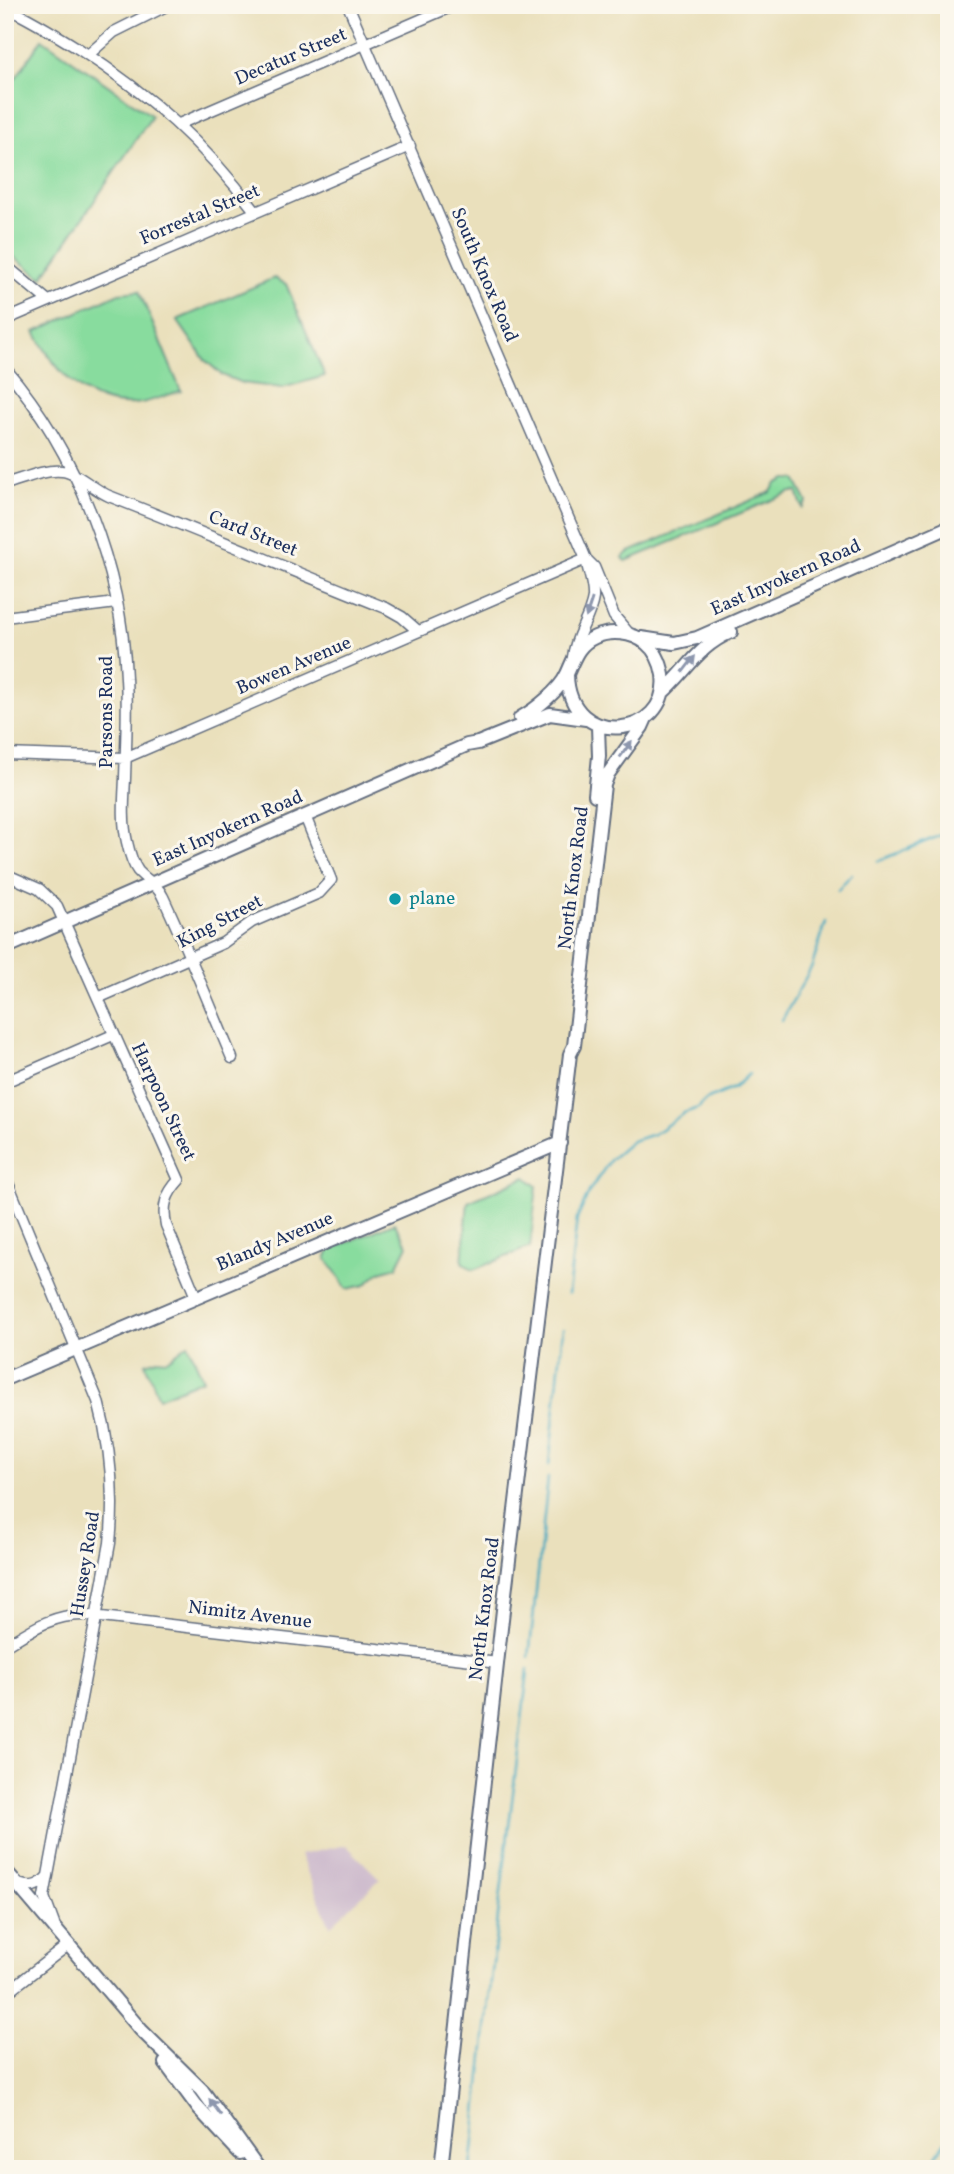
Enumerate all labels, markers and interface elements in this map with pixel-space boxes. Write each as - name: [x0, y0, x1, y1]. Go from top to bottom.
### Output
- street label: Decatur Street: [231, 22, 351, 92]
- street label: Forrestal Street: [136, 178, 264, 252]
- street label: South Knox Road: [444, 204, 524, 346]
- street label: Card Street: [204, 504, 302, 564]
- street label: East Inyokern Road: [707, 533, 865, 623]
- one-way arrow: [584, 598, 594, 619]
- street label: Bowen Avenue: [233, 630, 355, 702]
- street label: Parsons Road: [94, 656, 120, 768]
- one-way arrow: [681, 656, 696, 674]
- one-way arrow: [619, 740, 633, 758]
- street label: East Inyokern Road: [149, 784, 307, 874]
- street label: North Knox Road: [552, 805, 596, 951]
- place label: plane: [409, 886, 455, 912]
- street label: King Street: [173, 888, 268, 955]
- marker: plane: [387, 891, 403, 907]
- street label: Harpoon Street: [124, 1039, 202, 1166]
- street label: Blandy Avenue: [213, 1206, 337, 1278]
- street label: Hussey Road: [65, 1509, 107, 1619]
- street label: North Knox Road: [463, 1536, 507, 1682]
- street label: Nimitz Avenue: [187, 1595, 313, 1635]
- one-way arrow: [209, 2098, 223, 2116]

